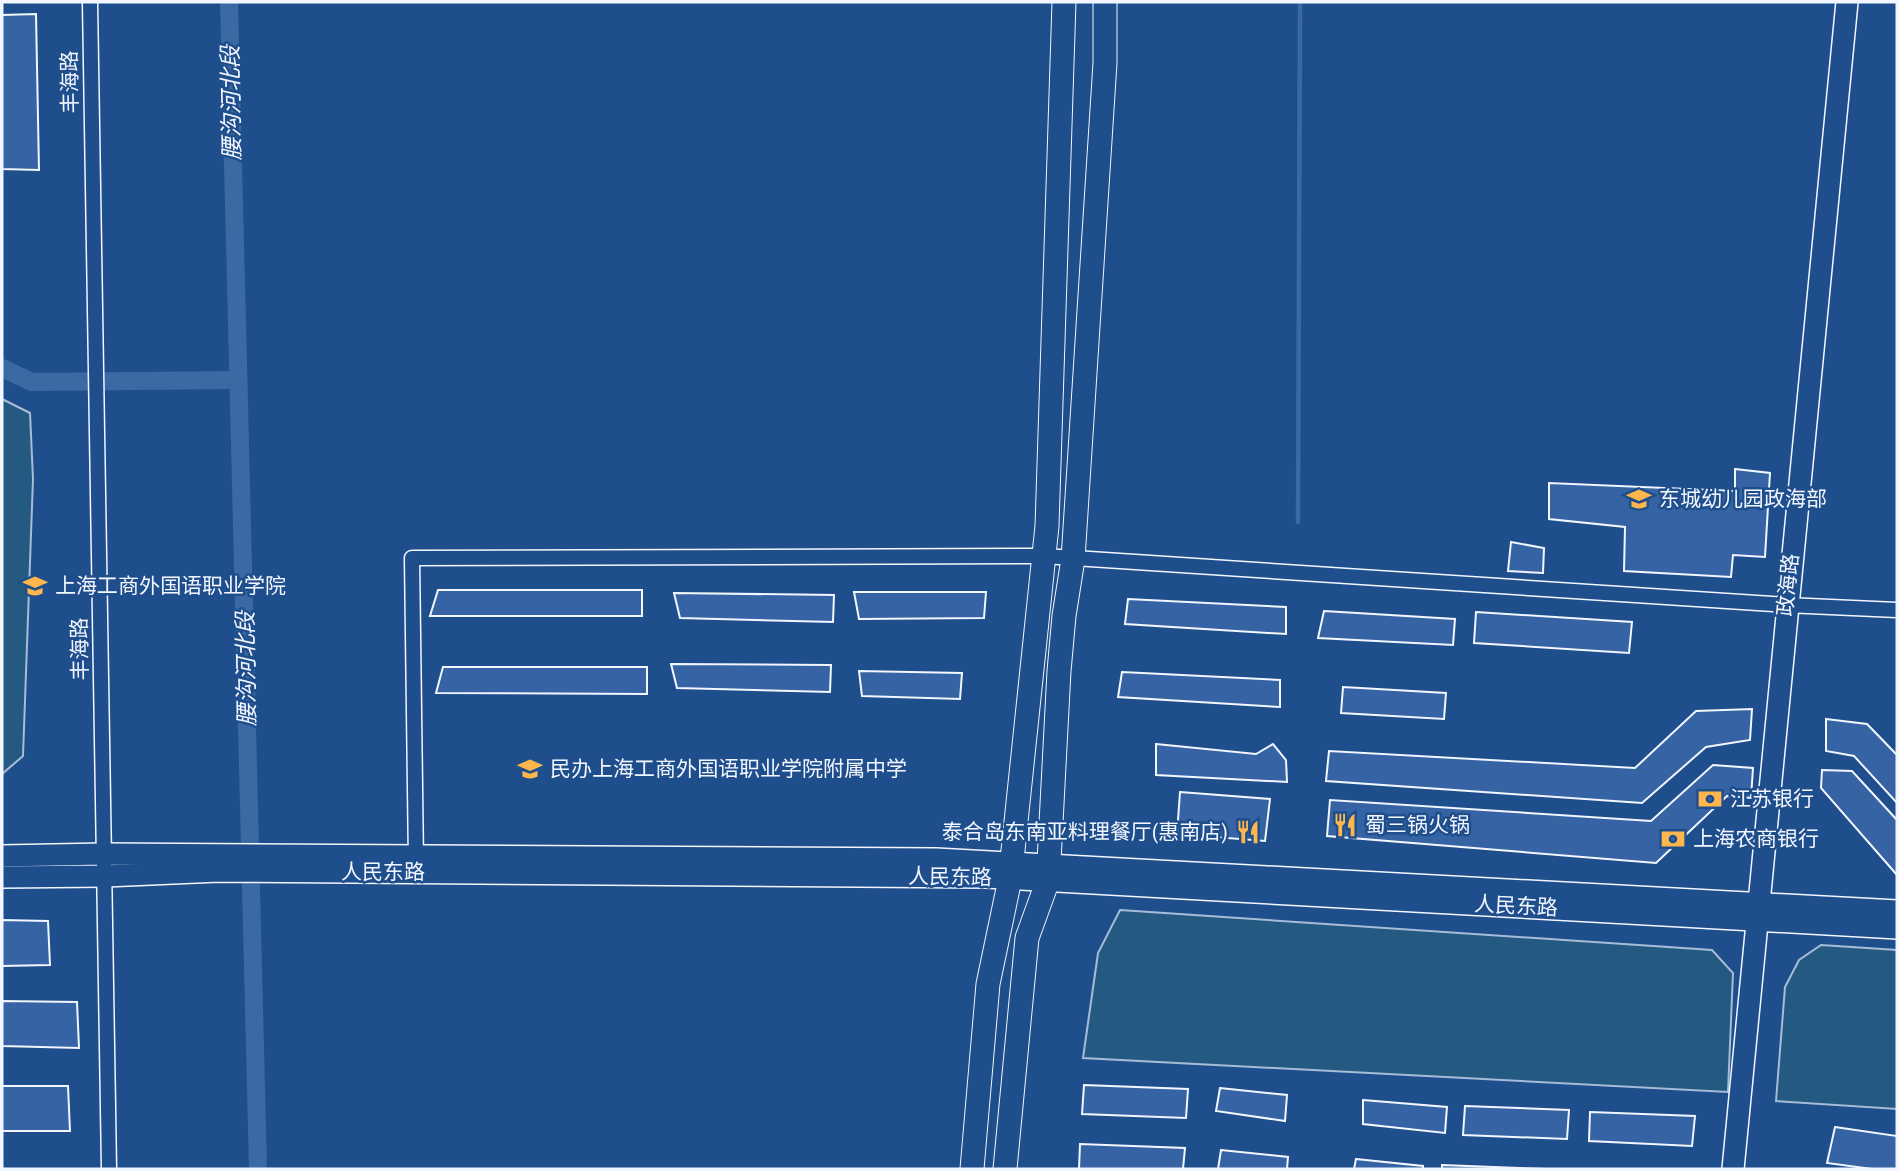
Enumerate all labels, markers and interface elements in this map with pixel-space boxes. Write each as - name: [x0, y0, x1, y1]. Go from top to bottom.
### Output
- water label: 腰沟河北段: [217, 43, 246, 161]
- street label: 丰海路: [57, 50, 83, 114]
- school or university icon: 东城幼儿园政海部: [1625, 485, 1653, 513]
- place label: 东城幼儿园政海部: [1659, 487, 1827, 511]
- street label: 政海路: [1773, 552, 1803, 618]
- school or university icon: 上海工商外国语职业学院: [21, 572, 49, 600]
- place label: 上海工商外国语职业学院: [55, 574, 286, 598]
- water label: 腰沟河北段: [232, 609, 261, 727]
- street label: 丰海路: [67, 617, 93, 681]
- school or university icon: 民办上海工商外国语职业学院附属中学: [516, 755, 544, 783]
- place label: 民办上海工商外国语职业学院附属中学: [550, 757, 907, 781]
- bank icon: 江苏银行: [1696, 785, 1724, 813]
- place label: 江苏银行: [1730, 787, 1814, 811]
- restaurant icon: 蜀三锅火锅: [1331, 811, 1359, 839]
- place label: 蜀三锅火锅: [1365, 813, 1470, 837]
- restaurant icon: 泰合岛东南亚料理餐厅(惠南店): [1234, 818, 1262, 846]
- place label: 泰合岛东南亚料理餐厅(惠南店): [942, 820, 1228, 844]
- bank icon: 上海农商银行: [1659, 825, 1687, 853]
- place label: 上海农商银行: [1693, 827, 1819, 851]
- street label: 人民东路: [341, 860, 425, 884]
- street label: 人民东路: [908, 864, 992, 890]
- street label: 人民东路: [1473, 892, 1559, 920]

